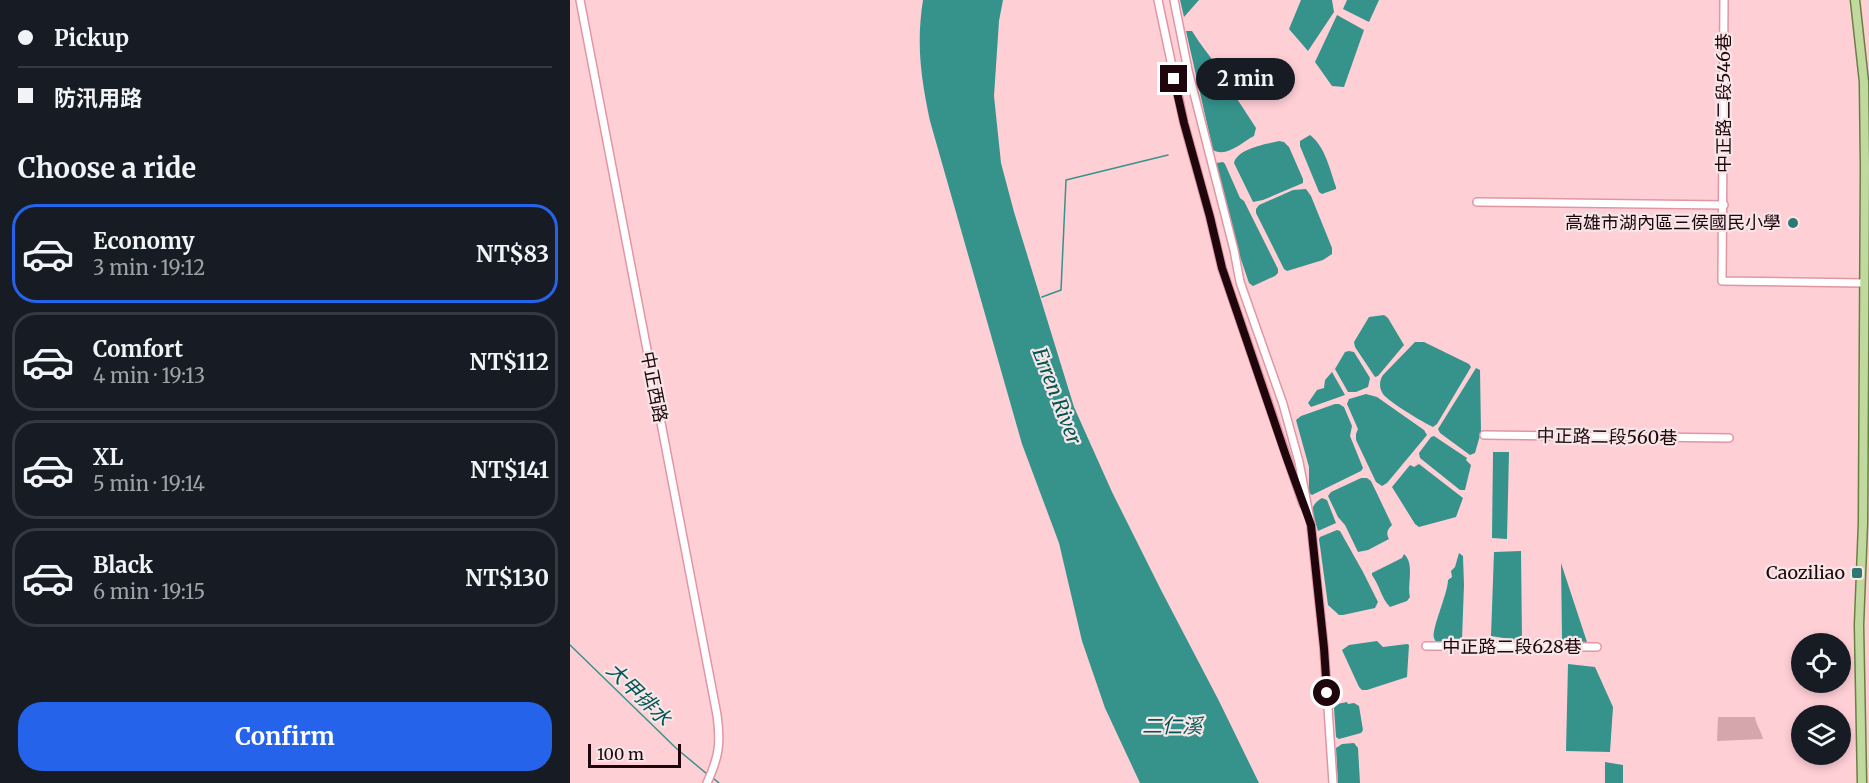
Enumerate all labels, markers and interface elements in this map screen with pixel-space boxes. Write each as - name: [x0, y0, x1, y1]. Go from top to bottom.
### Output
- text: Pickup: [54, 24, 129, 52]
- street label: 中正路二段546巷: [1712, 33, 1735, 173]
- callout: 2 min: [1195, 58, 1294, 100]
- route end: [1160, 65, 1187, 92]
- text: 2 min: [1217, 66, 1274, 91]
- text: 防汛用路: [54, 84, 142, 112]
- text: Choose a ride: [18, 151, 196, 185]
- place label: 高雄市湖內區三侯國民小學: [1565, 211, 1781, 234]
- marker: 高雄市湖內區三侯國民小學: [1786, 216, 1800, 230]
- icon: car: [21, 227, 75, 281]
- text: Economy: [93, 227, 194, 255]
- text: NT$83: [476, 240, 549, 268]
- text: 3 min · 19:12: [93, 255, 205, 280]
- icon: car: [21, 335, 75, 389]
- text: Comfort: [93, 335, 183, 363]
- water label: Erren River: [1028, 344, 1088, 448]
- text: NT$112: [469, 348, 549, 376]
- street label: 中正西路: [636, 349, 673, 424]
- text: 4 min · 19:13: [93, 363, 205, 388]
- street label: 中正路二段560巷: [1536, 424, 1678, 449]
- icon: car: [21, 443, 75, 497]
- text: XL: [93, 443, 123, 471]
- text: NT$141: [470, 456, 549, 484]
- text: 5 min · 19:14: [93, 471, 205, 496]
- icon: car: [21, 551, 75, 605]
- text: Black: [93, 551, 153, 579]
- place label: Caoziliao: [1766, 561, 1845, 584]
- text: NT$130: [465, 564, 549, 592]
- marker: Caoziliao: [1850, 566, 1864, 580]
- text: 6 min · 19:15: [93, 579, 205, 604]
- map controls: [1791, 633, 1851, 765]
- button: locate: [1791, 633, 1851, 693]
- street label: 中正路二段628巷: [1442, 635, 1582, 658]
- water label: 大甲排水: [602, 657, 678, 731]
- route start: [1313, 679, 1340, 706]
- button: Confirm: [18, 702, 552, 771]
- button: layers: [1791, 705, 1851, 765]
- water label: 二仁溪: [1142, 713, 1205, 738]
- scale bar: [588, 741, 681, 768]
- text: 100 m: [597, 744, 644, 764]

